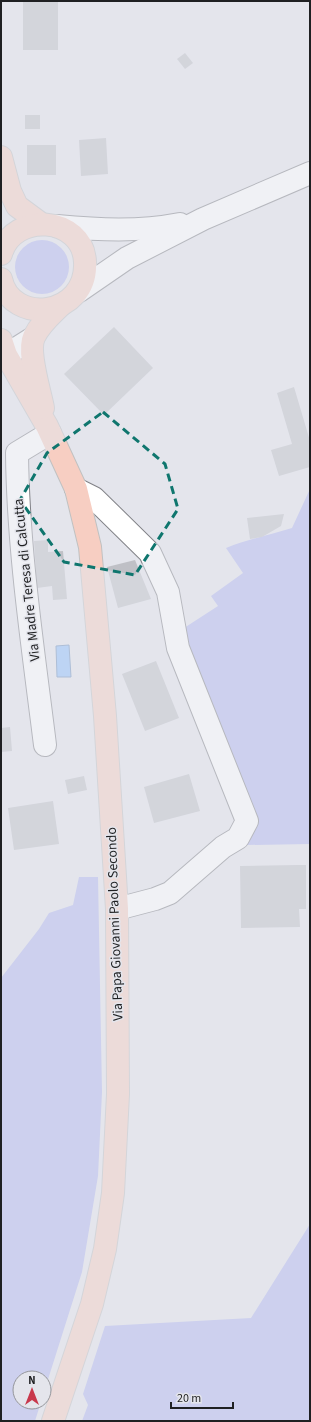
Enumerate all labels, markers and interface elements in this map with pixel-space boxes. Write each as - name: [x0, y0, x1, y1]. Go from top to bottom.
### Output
- street label: Via Madre Teresa di Calcutta: [9, 498, 45, 662]
- street label: Via Papa Giovanni Paolo Secondo: [102, 827, 128, 1021]
- north arrow: [12, 1370, 52, 1410]
- text: N: [28, 1373, 36, 1388]
- scale bar: [171, 1384, 233, 1410]
- text: 20 m: [177, 1390, 201, 1407]

